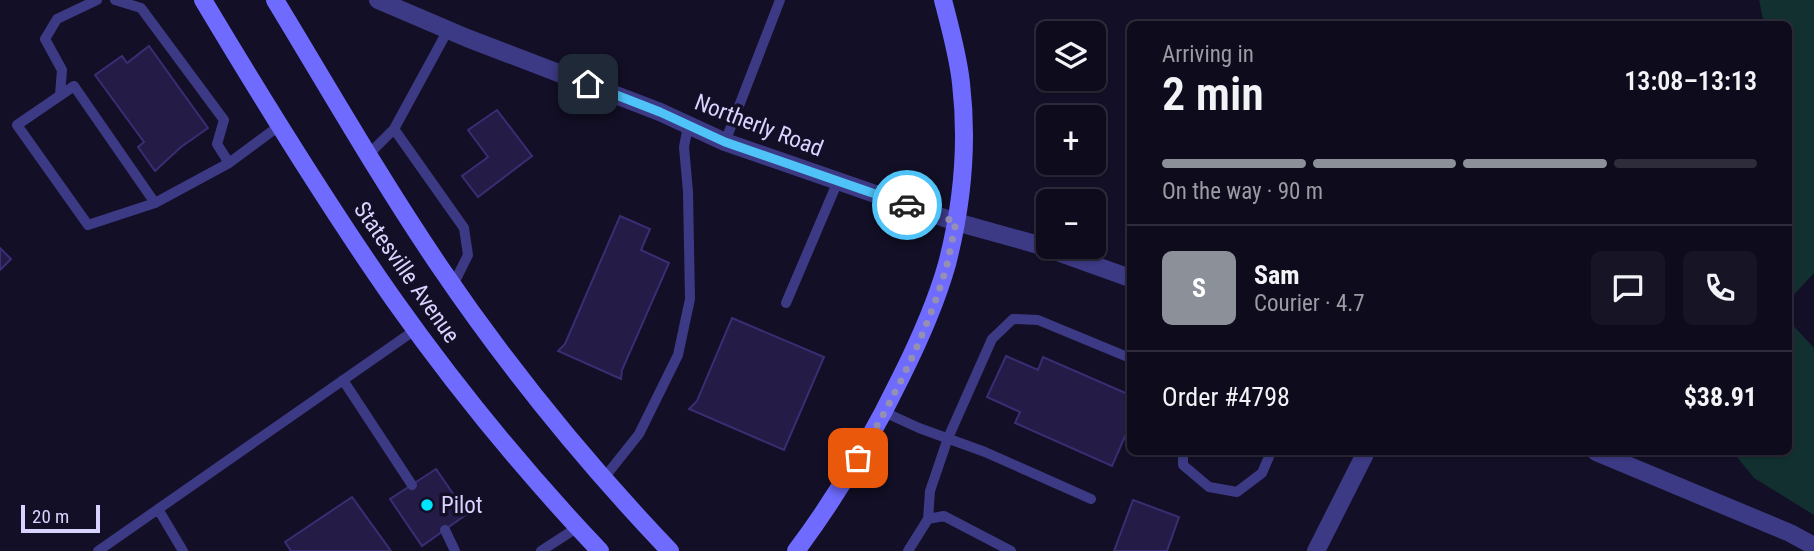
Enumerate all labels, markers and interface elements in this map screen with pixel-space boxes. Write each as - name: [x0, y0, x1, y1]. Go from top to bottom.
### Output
- map controls: [1036, 21, 1106, 259]
- button: layers: [1036, 21, 1106, 91]
- text: Arriving in: [1162, 41, 1254, 68]
- pin: [558, 54, 618, 114]
- icon: home: [569, 65, 607, 103]
- text: 13:08–13:13: [1624, 66, 1757, 96]
- text: 2 min: [1162, 67, 1264, 121]
- street label: Northerly Road: [691, 89, 827, 162]
- button: +: [1036, 105, 1106, 175]
- courier: [872, 170, 942, 240]
- text: On the way · 90 m: [1162, 178, 1323, 205]
- icon: car: [888, 186, 926, 224]
- button: −: [1036, 189, 1106, 259]
- street label: Statesville Avenue: [348, 197, 465, 348]
- button: chat: [1591, 251, 1665, 325]
- button: phone: [1683, 251, 1757, 325]
- text: Sam: [1254, 260, 1300, 290]
- text: S: [1192, 273, 1206, 303]
- text: Courier · 4.7: [1254, 290, 1365, 317]
- text: Order #4798: [1162, 382, 1290, 412]
- text: $38.91: [1684, 382, 1757, 412]
- pin: [828, 428, 888, 488]
- icon: bag: [839, 439, 877, 477]
- place label: Pilot: [441, 492, 483, 519]
- marker: Pilot: [419, 497, 435, 513]
- scale bar: [21, 502, 100, 534]
- text: 20 m: [32, 505, 69, 528]

